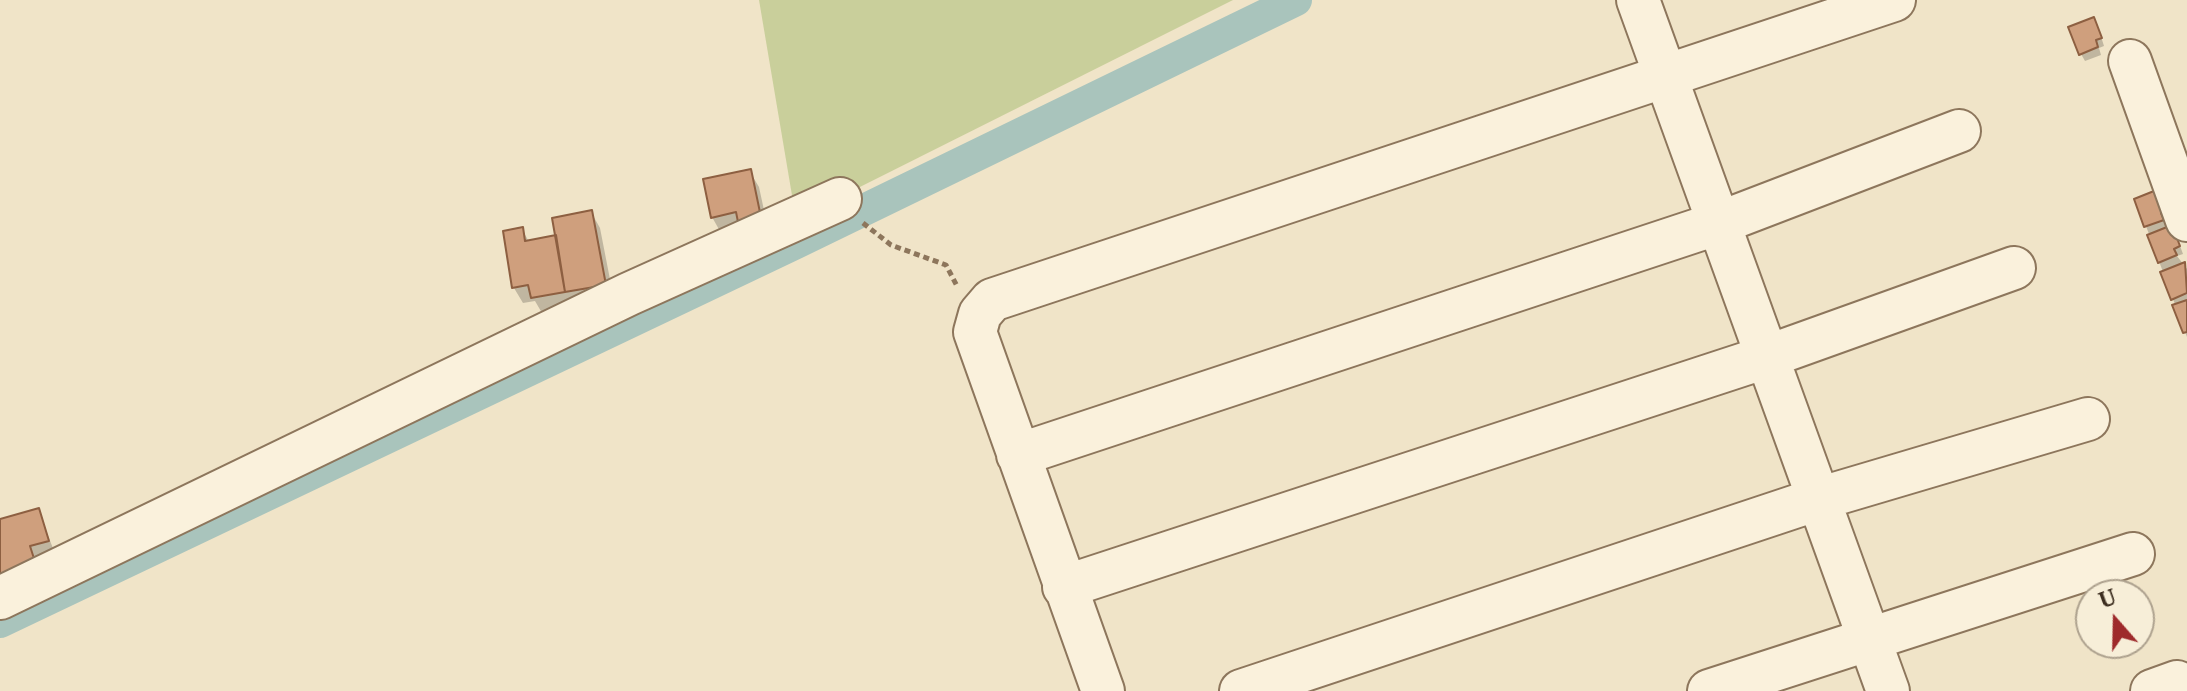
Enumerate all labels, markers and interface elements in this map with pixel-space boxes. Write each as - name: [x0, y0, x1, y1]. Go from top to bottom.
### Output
- north arrow: [2075, 579, 2155, 659]
- text: U: [2094, 581, 2120, 614]

